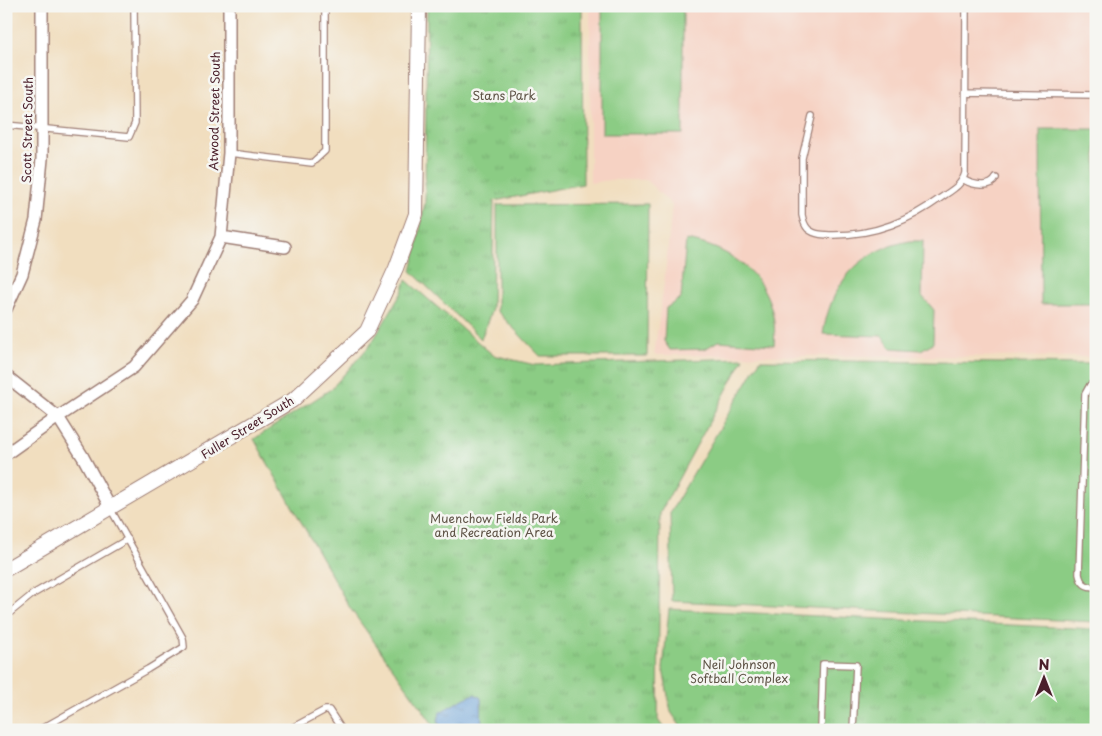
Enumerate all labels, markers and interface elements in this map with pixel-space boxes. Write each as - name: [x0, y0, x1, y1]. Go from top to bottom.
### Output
- street label: Atwood Street South: [204, 51, 224, 171]
- street label: Scott Street South: [17, 77, 37, 183]
- park label: Stans Park: [472, 86, 536, 104]
- street label: Fuller Street South: [197, 391, 297, 463]
- park label: Muenchow Fields Park and Recreation Area: [430, 509, 558, 541]
- north arrow: [1020, 654, 1070, 704]
- text: N: [1038, 654, 1050, 675]
- park label: Neil Johnson Softball Complex: [690, 655, 788, 687]

